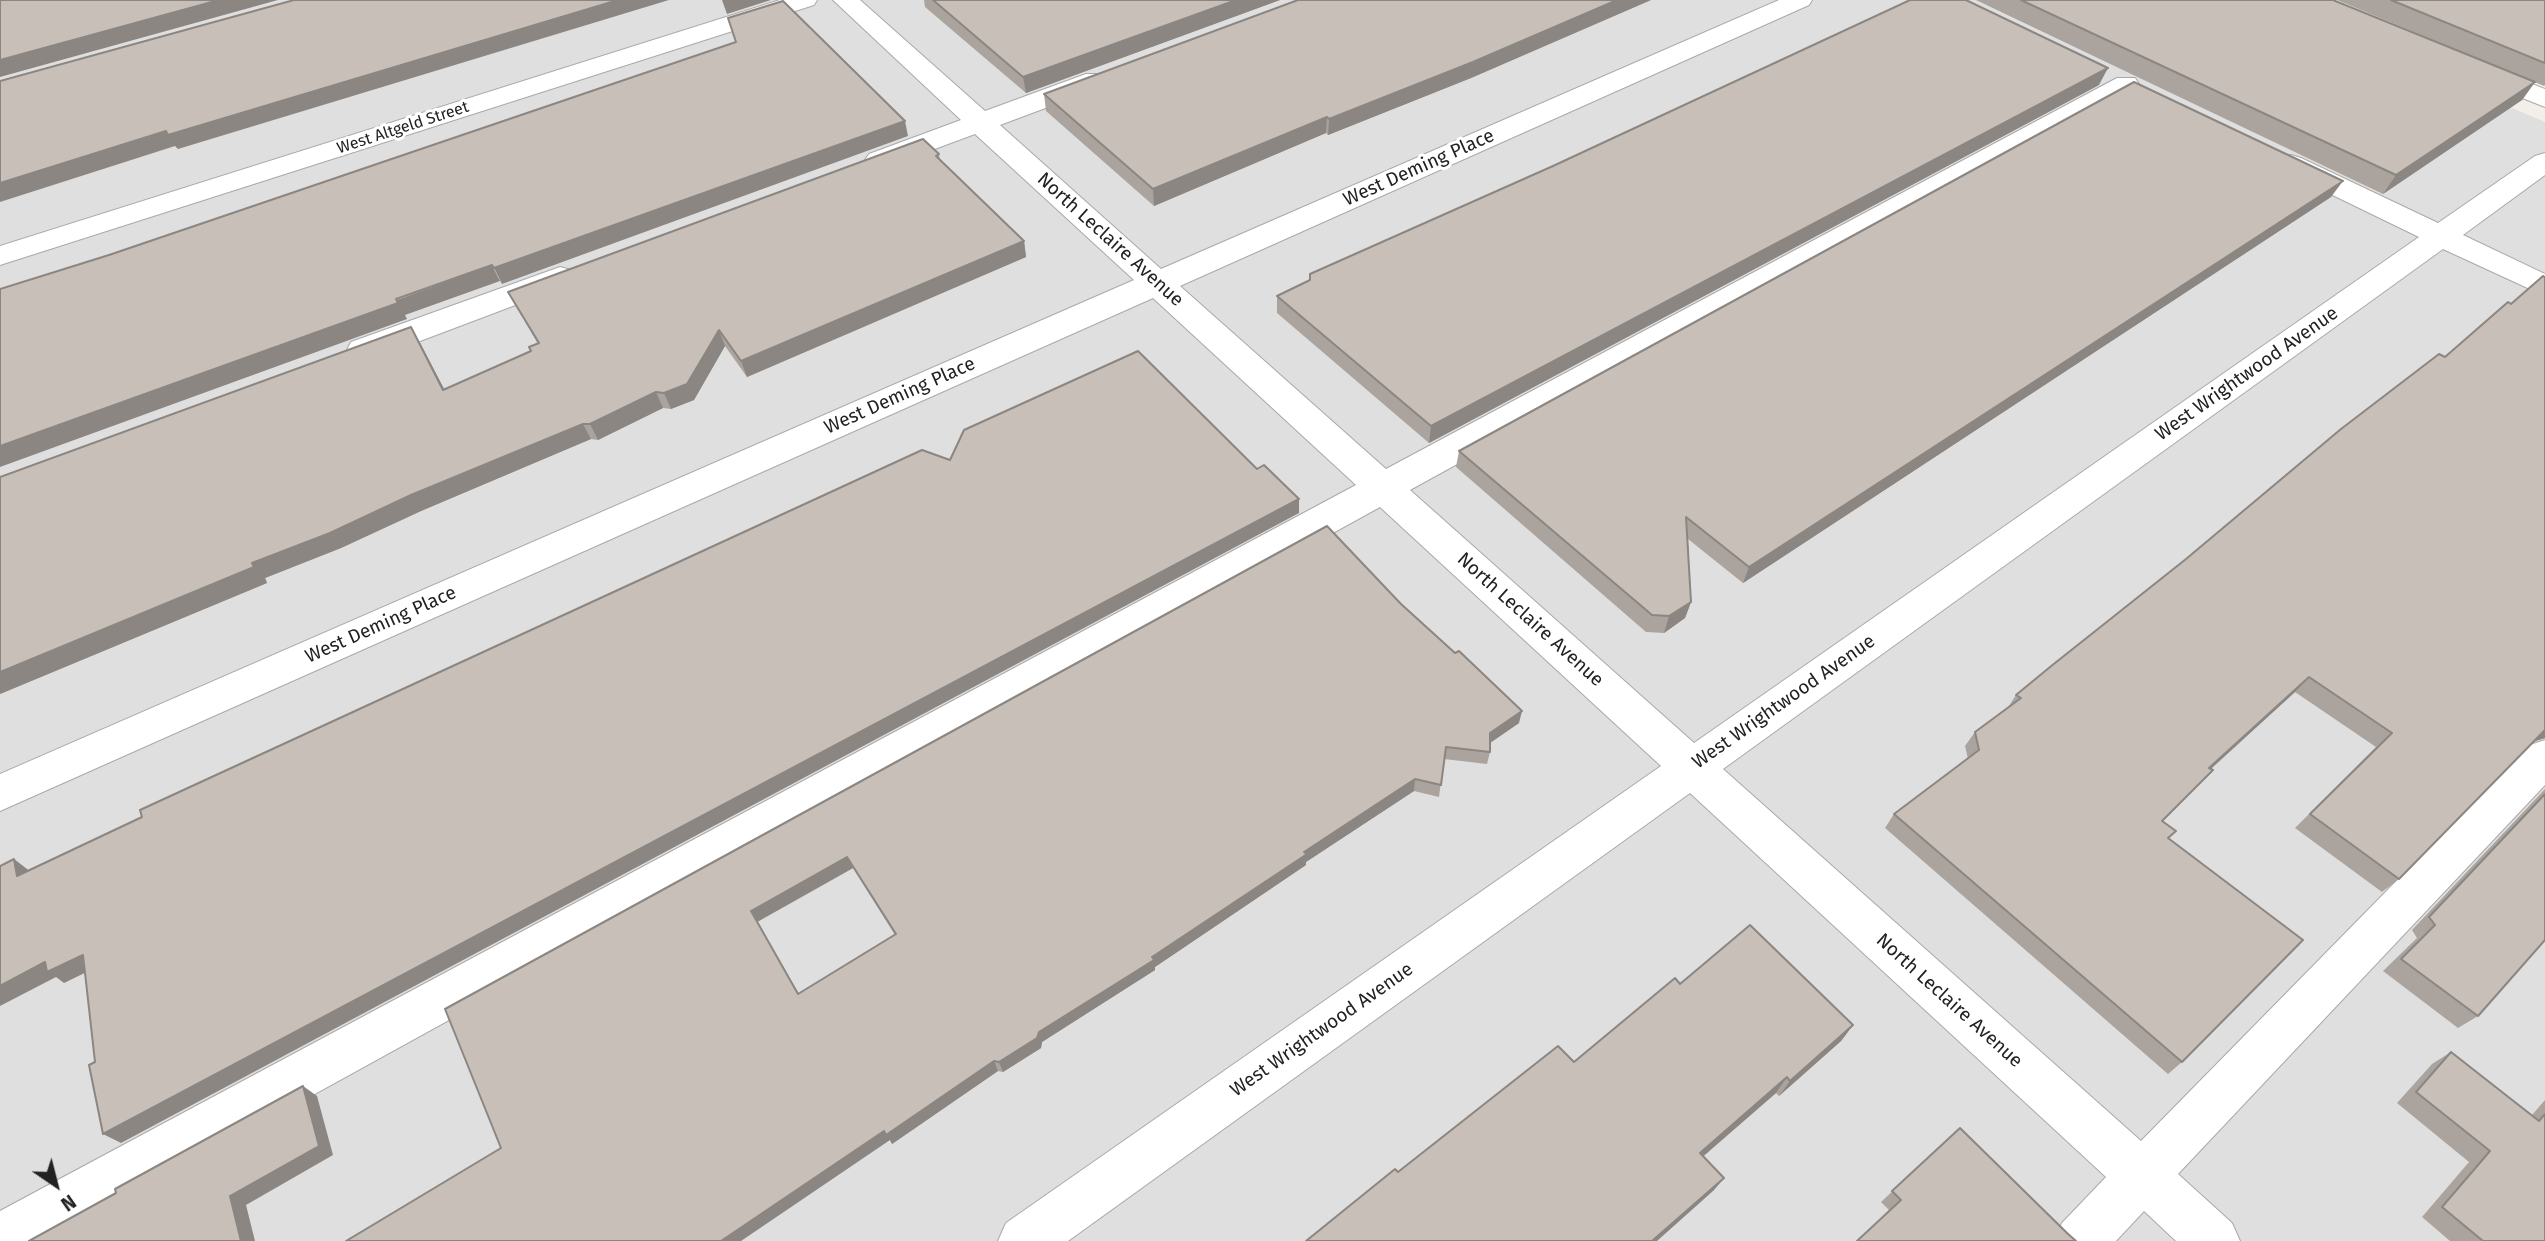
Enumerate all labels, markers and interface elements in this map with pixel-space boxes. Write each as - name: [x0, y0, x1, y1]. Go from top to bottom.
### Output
- street label: West Altgeld Street: [335, 98, 471, 158]
- street label: West Deming Place: [1340, 125, 1498, 211]
- street label: North Leclaire Avenue: [1032, 168, 1188, 312]
- street label: West Wrightwood Avenue: [2151, 302, 2343, 446]
- street label: West Deming Place: [821, 353, 979, 439]
- street label: North Leclaire Avenue: [1452, 548, 1608, 692]
- street label: West Deming Place: [302, 582, 460, 668]
- street label: West Wrightwood Avenue: [1688, 630, 1880, 774]
- street label: North Leclaire Avenue: [1871, 929, 2027, 1073]
- street label: West Wrightwood Avenue: [1226, 958, 1418, 1102]
- north arrow: [21, 1150, 91, 1220]
- text: N: [57, 1190, 80, 1216]

